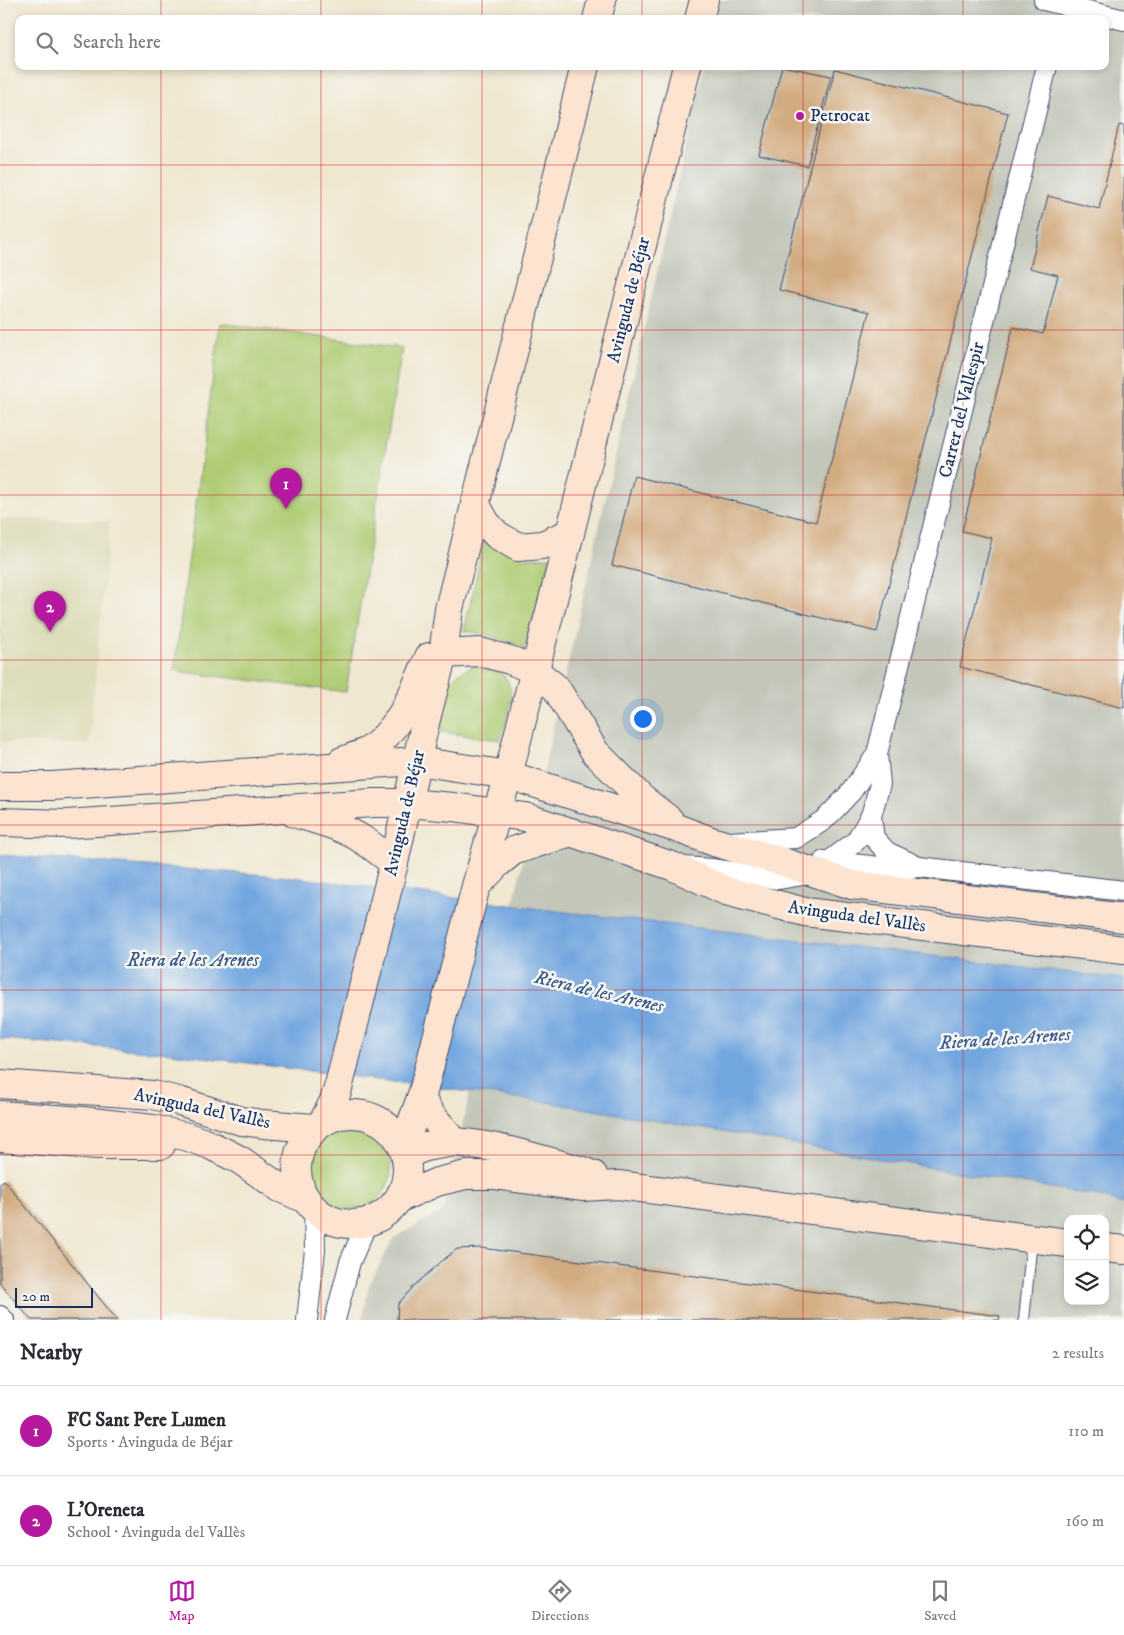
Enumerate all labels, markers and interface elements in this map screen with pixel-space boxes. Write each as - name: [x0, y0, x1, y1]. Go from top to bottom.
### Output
- search box: [15, 15, 1109, 70]
- icon: search: [33, 29, 61, 57]
- text: Search here: [73, 31, 161, 54]
- place label: Petrocat: [810, 105, 870, 127]
- marker: Petrocat: [794, 110, 806, 122]
- street label: Avinguda de Béjar: [603, 235, 655, 365]
- street label: Carrer del Vallespir: [934, 340, 990, 480]
- pin: 1: [270, 468, 302, 509]
- pin: 2: [34, 591, 66, 632]
- your location: [630, 706, 656, 732]
- street label: Avinguda de Béjar: [380, 747, 430, 878]
- street label: Avinguda del Vallès: [787, 896, 927, 938]
- water label: Riera de les Arenes: [126, 949, 260, 972]
- water label: Riera de les Arenes: [531, 966, 667, 1018]
- water label: Riera de les Arenes: [938, 1023, 1073, 1055]
- street label: Avinguda del Vallès: [132, 1084, 272, 1134]
- map controls: [1064, 1215, 1109, 1305]
- button: locate: [1064, 1215, 1109, 1260]
- button: layers: [1064, 1260, 1109, 1305]
- scale bar: [15, 1285, 92, 1308]
- text: 20 m: [22, 1288, 50, 1306]
- text: Nearby: [20, 1340, 82, 1366]
- text: 2 results: [1052, 1343, 1104, 1363]
- text: FC Sant Pere Lumen: [67, 1409, 226, 1432]
- text: 1: [33, 1421, 39, 1441]
- text: 110 m: [1068, 1421, 1104, 1441]
- text: Sports · Avinguda de Béjar: [67, 1432, 233, 1452]
- text: L'Oreneta: [67, 1499, 144, 1522]
- text: 2: [32, 1511, 40, 1531]
- text: 160 m: [1066, 1511, 1104, 1531]
- text: School · Avinguda del Vallès: [67, 1522, 245, 1542]
- tab: Map: [168, 1577, 196, 1625]
- tab: Directions: [531, 1577, 589, 1625]
- tab: Saved: [924, 1577, 956, 1625]

